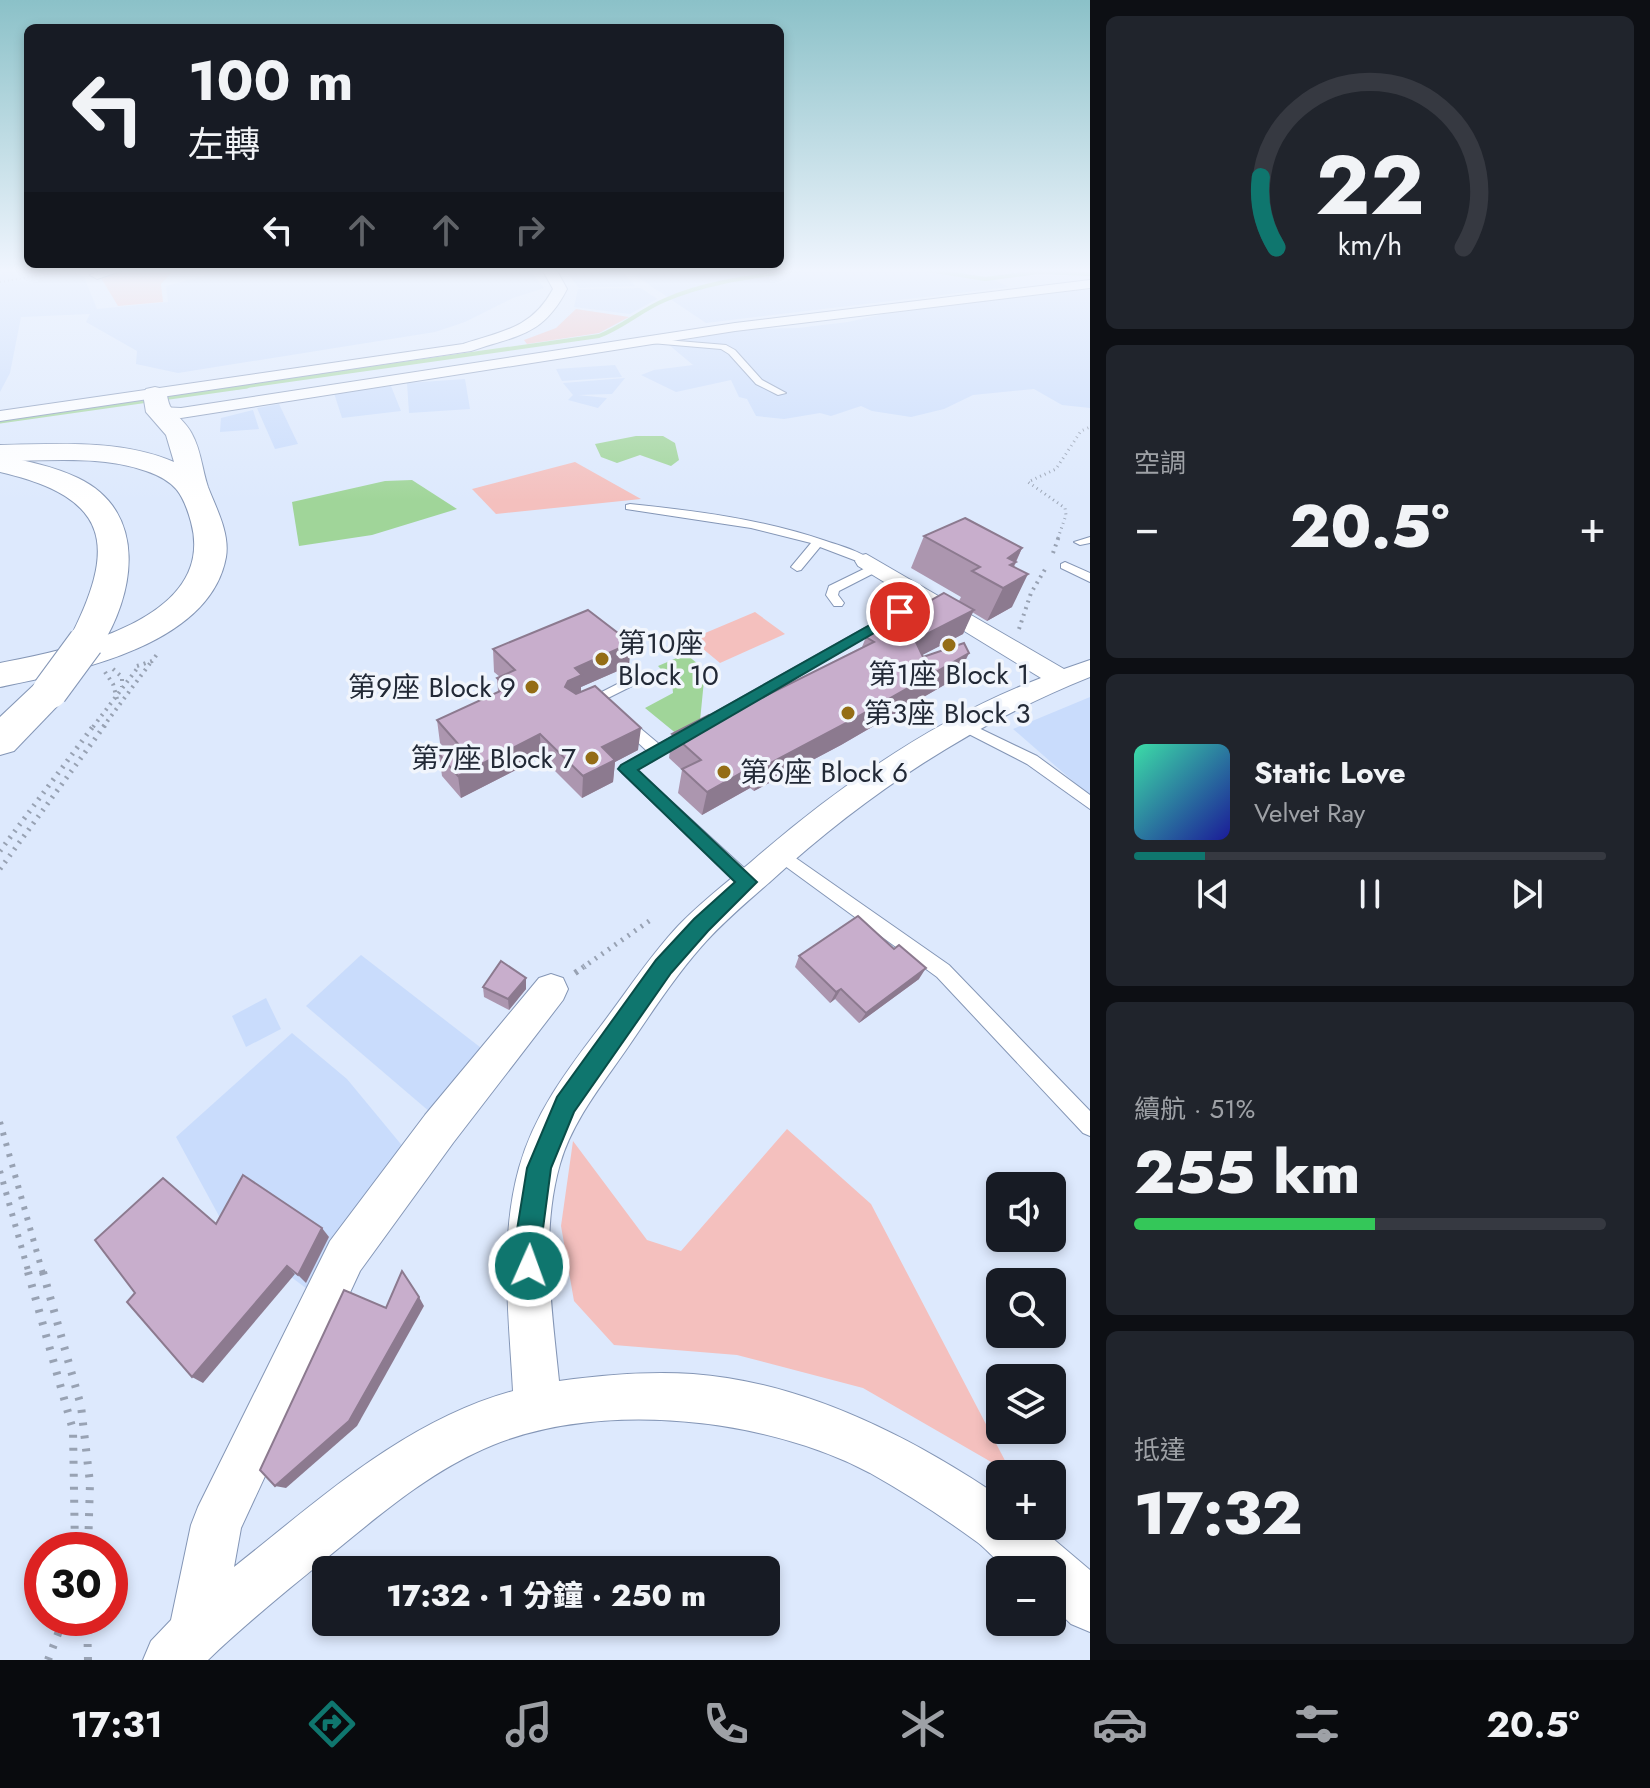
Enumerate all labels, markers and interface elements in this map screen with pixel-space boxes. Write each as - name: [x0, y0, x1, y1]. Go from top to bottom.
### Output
- text: 100 m: [188, 40, 353, 121]
- icon: left: [56, 56, 160, 160]
- text: 左轉: [188, 118, 260, 170]
- text: 22: [1315, 125, 1425, 245]
- icon: left: [256, 208, 300, 252]
- icon: ahead: [340, 208, 384, 252]
- icon: ahead: [424, 208, 468, 252]
- icon: right: [508, 208, 552, 252]
- text: km/h: [1338, 225, 1402, 267]
- text: 空調: [1134, 444, 1186, 482]
- text: 20.5°: [1290, 483, 1449, 570]
- text: −: [1134, 495, 1160, 559]
- text: +: [1579, 495, 1606, 559]
- pin: [866, 578, 934, 646]
- icon: arrive: [878, 590, 922, 634]
- place label: 第10座 Block 10: [618, 623, 719, 696]
- marker: 第1座 Block 1: [940, 636, 958, 654]
- marker: 第10座 Block 10: [593, 650, 611, 668]
- place label: 第1座 Block 1: [868, 654, 1030, 695]
- place label: 第9座 Block 9: [348, 667, 516, 708]
- marker: 第9座 Block 9: [523, 678, 541, 696]
- place label: 第3座 Block 3: [864, 693, 1030, 734]
- marker: 第3座 Block 3: [839, 704, 857, 722]
- place label: 第7座 Block 7: [411, 738, 576, 779]
- marker: 第7座 Block 7: [583, 749, 601, 767]
- text: Static Love: [1254, 751, 1406, 794]
- place label: 第6座 Block 6: [740, 752, 908, 793]
- marker: 第6座 Block 6: [715, 763, 733, 781]
- text: Velvet Ray: [1254, 794, 1365, 832]
- icon: previous: [1191, 872, 1235, 916]
- icon: pause: [1348, 872, 1392, 916]
- icon: next: [1505, 872, 1549, 916]
- text: 續航 · 51%: [1134, 1090, 1255, 1128]
- text: 255 km: [1134, 1129, 1360, 1216]
- map controls: [986, 1172, 1066, 1636]
- button: sound: [986, 1172, 1066, 1252]
- position arrow: [487, 1224, 571, 1308]
- button: search: [986, 1268, 1066, 1348]
- button: layers: [986, 1364, 1066, 1444]
- text: 抵達: [1134, 1431, 1186, 1469]
- button: +: [986, 1460, 1066, 1540]
- text: 17:32: [1134, 1470, 1302, 1557]
- speed limit sign: 30: [24, 1532, 128, 1636]
- button: −: [986, 1556, 1066, 1636]
- text: 17:32 · 1 分鐘 · 250 m: [386, 1574, 706, 1617]
- icon: directions: [304, 1696, 360, 1752]
- icon: music: [501, 1696, 557, 1752]
- icon: phone: [698, 1696, 754, 1752]
- icon: climate: [895, 1696, 951, 1752]
- icon: car: [1092, 1696, 1148, 1752]
- icon: filters: [1289, 1696, 1345, 1752]
- text: 17:31: [71, 1698, 163, 1750]
- text: 20.5°: [1486, 1698, 1579, 1750]

